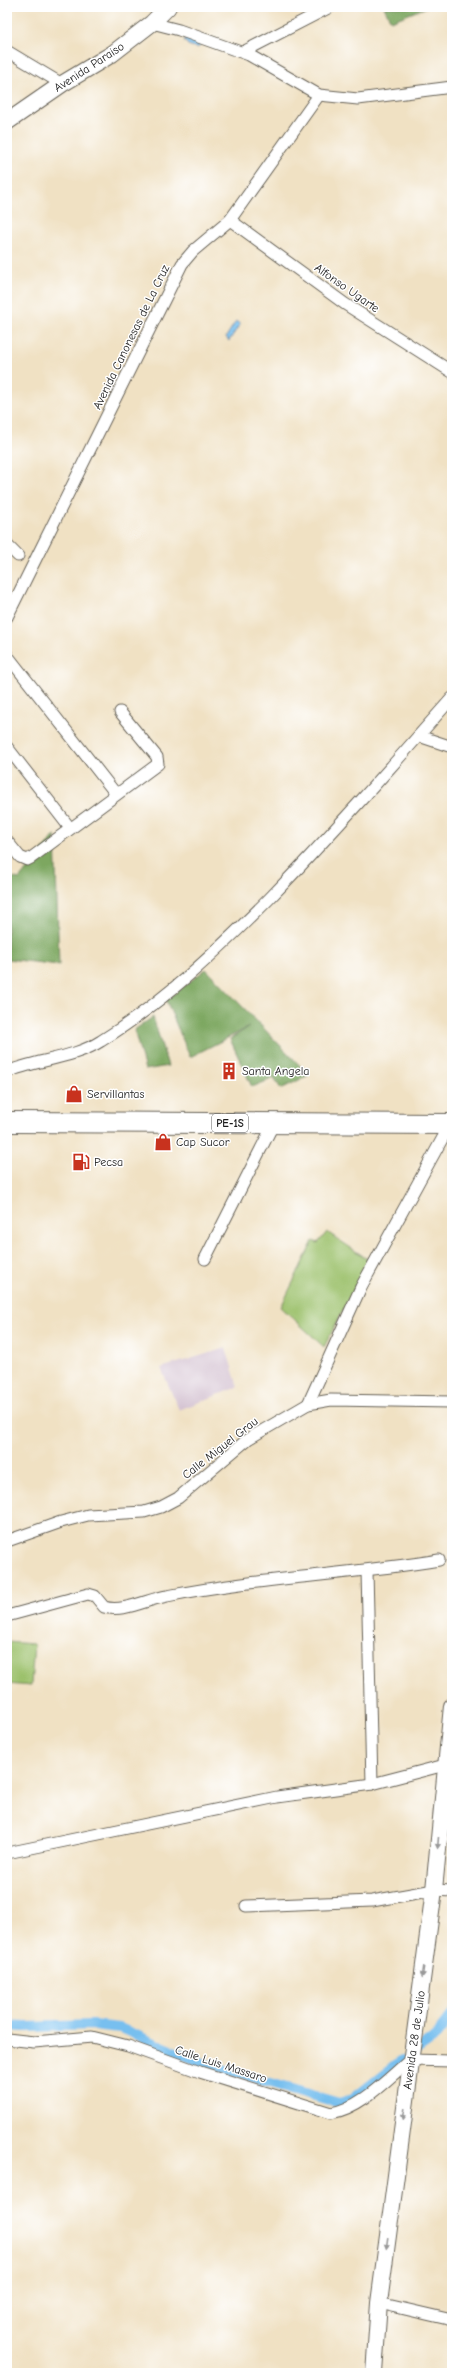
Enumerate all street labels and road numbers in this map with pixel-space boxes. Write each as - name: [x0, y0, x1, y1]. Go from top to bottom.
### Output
- street label: Avenida Paraiso: [51, 39, 127, 95]
- street label: Alfonso Ugarte: [312, 261, 382, 315]
- street label: Avenida Canonesas de La Cruz: [90, 262, 172, 411]
- road number: PE-1S: [212, 1114, 248, 1132]
- street label: Calle Miguel Grau: [179, 1414, 261, 1482]
- street label: Avenida 28 de Julio: [400, 1990, 428, 2090]
- street label: Calle Luis Massaro: [173, 2043, 269, 2085]

